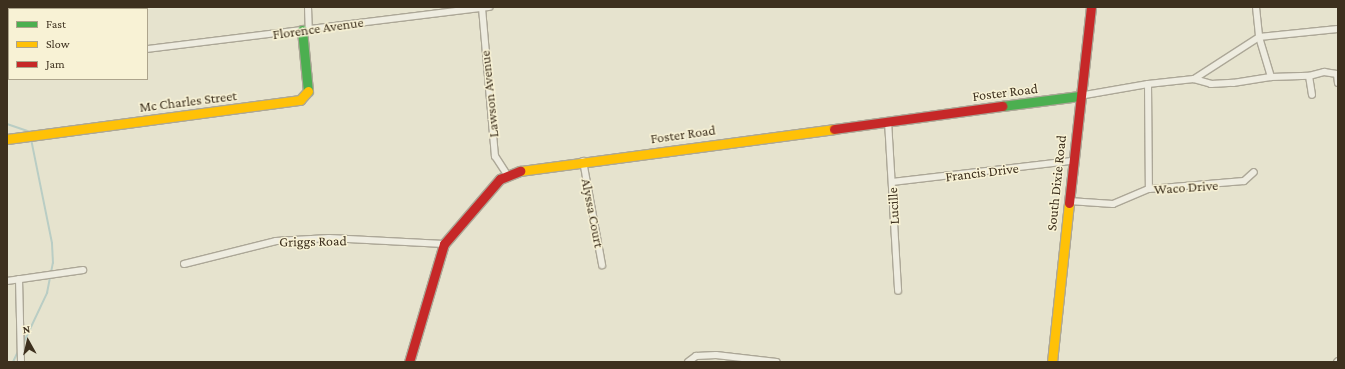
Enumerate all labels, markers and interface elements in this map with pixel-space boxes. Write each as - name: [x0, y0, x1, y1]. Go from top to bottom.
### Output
- legend: [8, 8, 148, 80]
- street label: Florence Avenue: [271, 13, 365, 43]
- text: Fast: [46, 17, 66, 31]
- text: Slow: [46, 37, 70, 51]
- street label: Lawson Avenue: [476, 50, 502, 138]
- text: Jam: [46, 57, 65, 71]
- street label: Foster Road: [971, 80, 1039, 104]
- street label: Mc Charles Street: [138, 87, 238, 115]
- street label: Foster Road: [649, 121, 717, 147]
- street label: South Dixie Road: [1043, 134, 1069, 232]
- street label: Francis Drive: [944, 159, 1020, 185]
- street label: Waco Drive: [1153, 176, 1219, 198]
- street label: Alyssa Court: [578, 177, 608, 249]
- street label: Lucille: [884, 187, 902, 225]
- street label: Griggs Road: [279, 232, 347, 250]
- north arrow: [8, 321, 48, 361]
- text: N: [22, 323, 31, 336]

